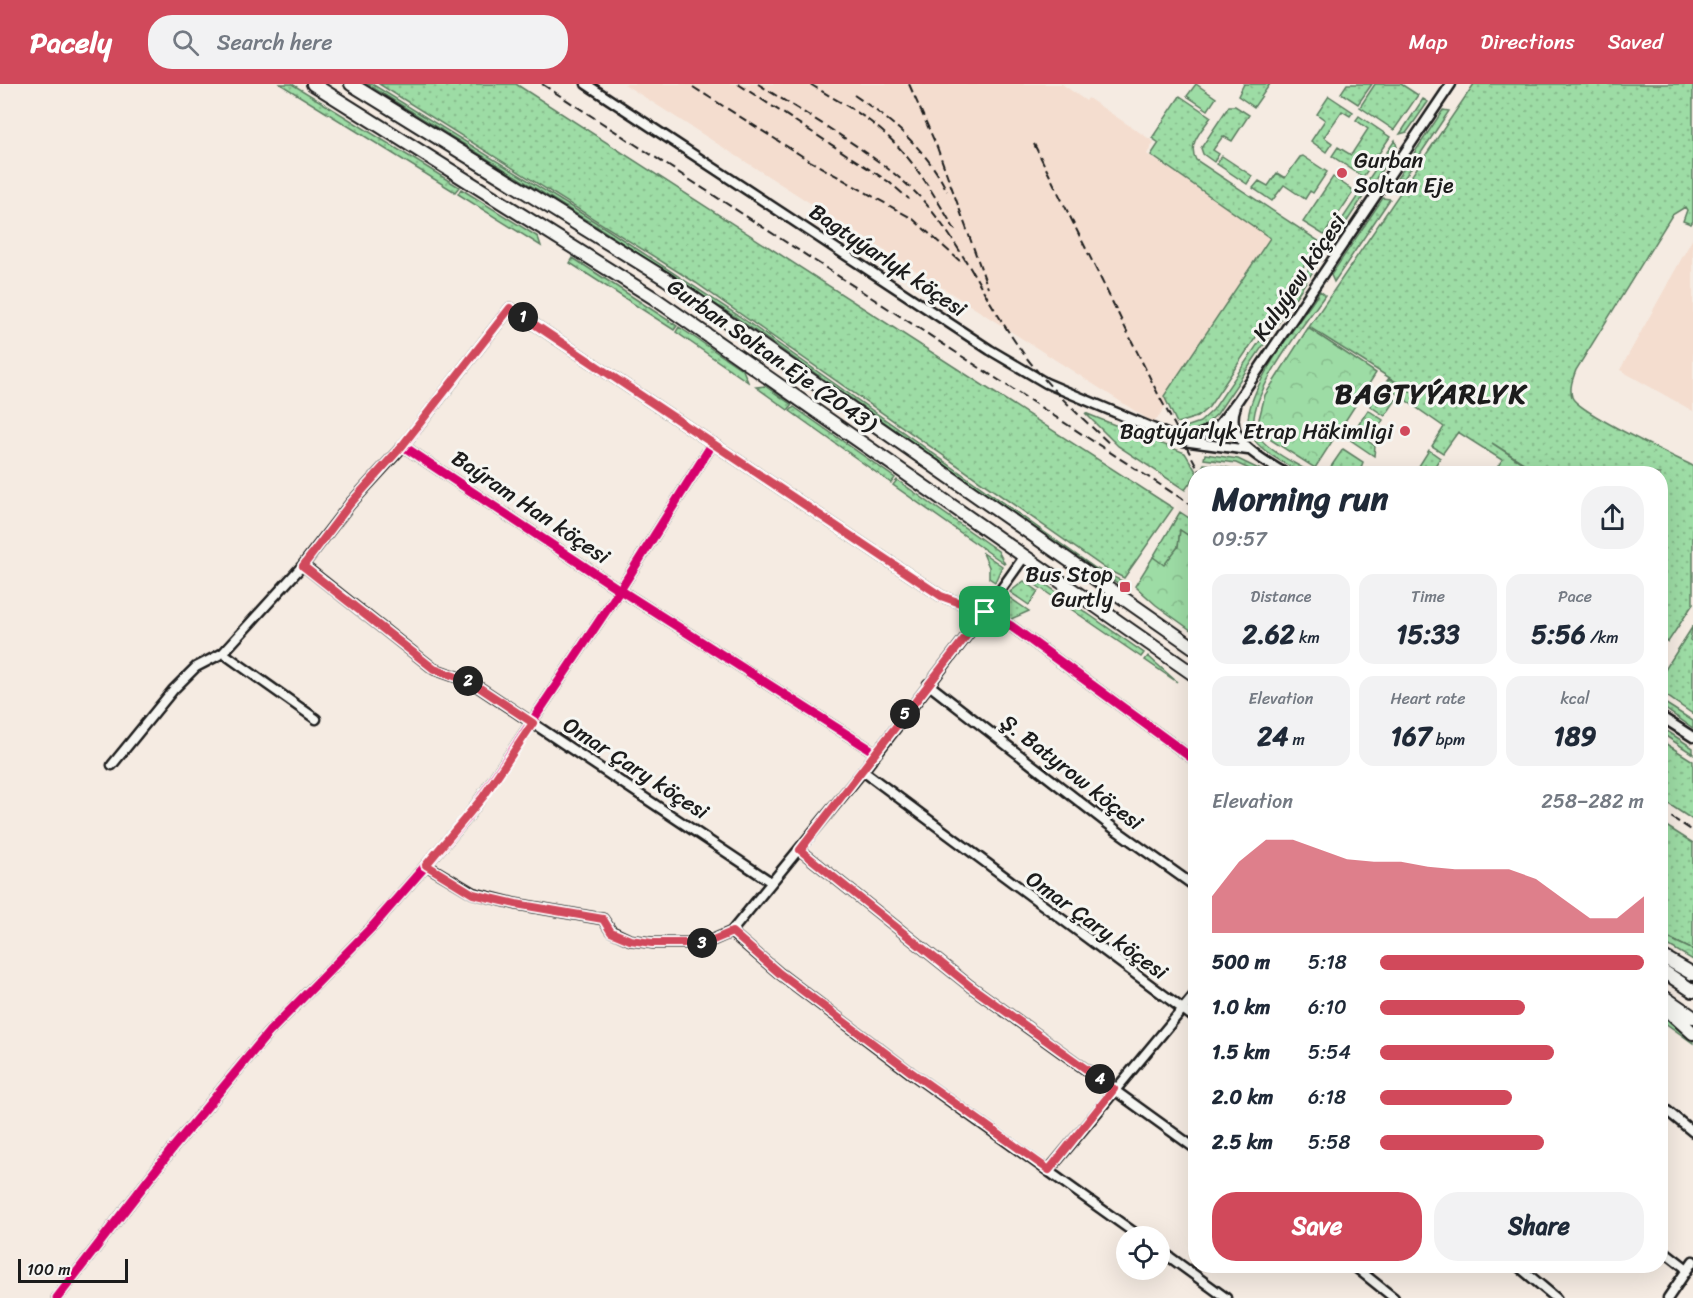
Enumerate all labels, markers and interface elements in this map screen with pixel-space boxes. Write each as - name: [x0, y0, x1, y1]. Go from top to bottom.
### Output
- search box: [148, 15, 568, 69]
- text: Pacely: [30, 18, 112, 67]
- text: Search here: [217, 23, 333, 62]
- text: Map: [1409, 23, 1447, 61]
- text: Directions: [1480, 23, 1575, 61]
- text: Saved: [1608, 23, 1663, 61]
- icon: search: [169, 26, 202, 59]
- place label: Gurban Soltan Eje: [1354, 141, 1454, 205]
- marker: Gurban Soltan Eje: [1335, 166, 1349, 180]
- street label: Bagtyýarlyk köçesi: [801, 193, 976, 328]
- street label: Kulyýew köçesi: [1242, 204, 1357, 349]
- street label: Gurban Soltan Eje (2043): [659, 268, 886, 443]
- pin: 1: [508, 302, 538, 332]
- text: 1: [520, 302, 526, 331]
- district label: BAGTYÝARLYK: [1335, 369, 1528, 418]
- place label: Bagtyýarlyk Etrap Häkimligi: [1120, 412, 1394, 451]
- marker: Bagtyýarlyk Etrap Häkimligi: [1398, 424, 1412, 438]
- street label: Baýram Han köçesi: [444, 439, 619, 575]
- text: Morning run: [1212, 470, 1388, 528]
- button: share: [1581, 486, 1644, 549]
- text: 09:57: [1212, 522, 1267, 557]
- place label: Bus Stop Gurtly: [1025, 555, 1114, 619]
- marker: Bus Stop Gurtly: [1118, 580, 1132, 594]
- text: Distance: [1251, 582, 1311, 611]
- text: Time: [1411, 582, 1445, 611]
- text: Pace: [1558, 582, 1592, 611]
- pin: [959, 586, 1010, 637]
- icon: arrive: [968, 595, 1001, 628]
- text: 2.62: [1242, 611, 1295, 657]
- text: 15:33: [1396, 611, 1460, 657]
- text: 5:56: [1531, 611, 1586, 657]
- text: km: [1295, 623, 1320, 652]
- text: /km: [1586, 623, 1619, 652]
- pin: 2: [453, 666, 483, 696]
- text: 2: [463, 666, 473, 695]
- text: Elevation: [1249, 684, 1313, 713]
- text: Heart rate: [1390, 684, 1466, 713]
- text: kcal: [1560, 684, 1590, 713]
- pin: 5: [890, 699, 920, 729]
- text: 5: [900, 699, 910, 728]
- street label: Ş. Batyrow köçesi: [992, 703, 1153, 841]
- street label: Omar Çary köçesi: [555, 706, 718, 831]
- text: 24: [1257, 713, 1288, 759]
- text: 167: [1391, 713, 1432, 759]
- text: 189: [1554, 713, 1596, 759]
- text: m: [1288, 725, 1305, 754]
- text: bpm: [1432, 725, 1465, 754]
- text: Elevation: [1212, 784, 1293, 819]
- text: 258–282 m: [1541, 784, 1644, 819]
- street label: Omar Çary köçesi: [1018, 860, 1177, 991]
- pin: 3: [687, 928, 717, 958]
- text: 3: [698, 928, 706, 957]
- text: 500 m: [1212, 945, 1270, 980]
- text: 5:18: [1308, 945, 1347, 980]
- text: 1.0 km: [1212, 990, 1270, 1025]
- text: 6:10: [1308, 990, 1347, 1025]
- text: 1.5 km: [1212, 1035, 1270, 1070]
- text: 5:54: [1308, 1035, 1351, 1070]
- pin: 4: [1085, 1064, 1115, 1094]
- text: 4: [1095, 1064, 1105, 1093]
- text: 2.0 km: [1212, 1080, 1273, 1115]
- text: 6:18: [1308, 1080, 1346, 1115]
- text: 2.5 km: [1212, 1125, 1273, 1160]
- text: 5:58: [1308, 1125, 1351, 1160]
- button: Save: [1212, 1192, 1422, 1261]
- button: Share: [1434, 1192, 1644, 1261]
- map controls: [1116, 1226, 1170, 1280]
- button: locate: [1116, 1226, 1170, 1280]
- text: 100 m: [27, 1255, 71, 1284]
- scale bar: [18, 1256, 128, 1284]

